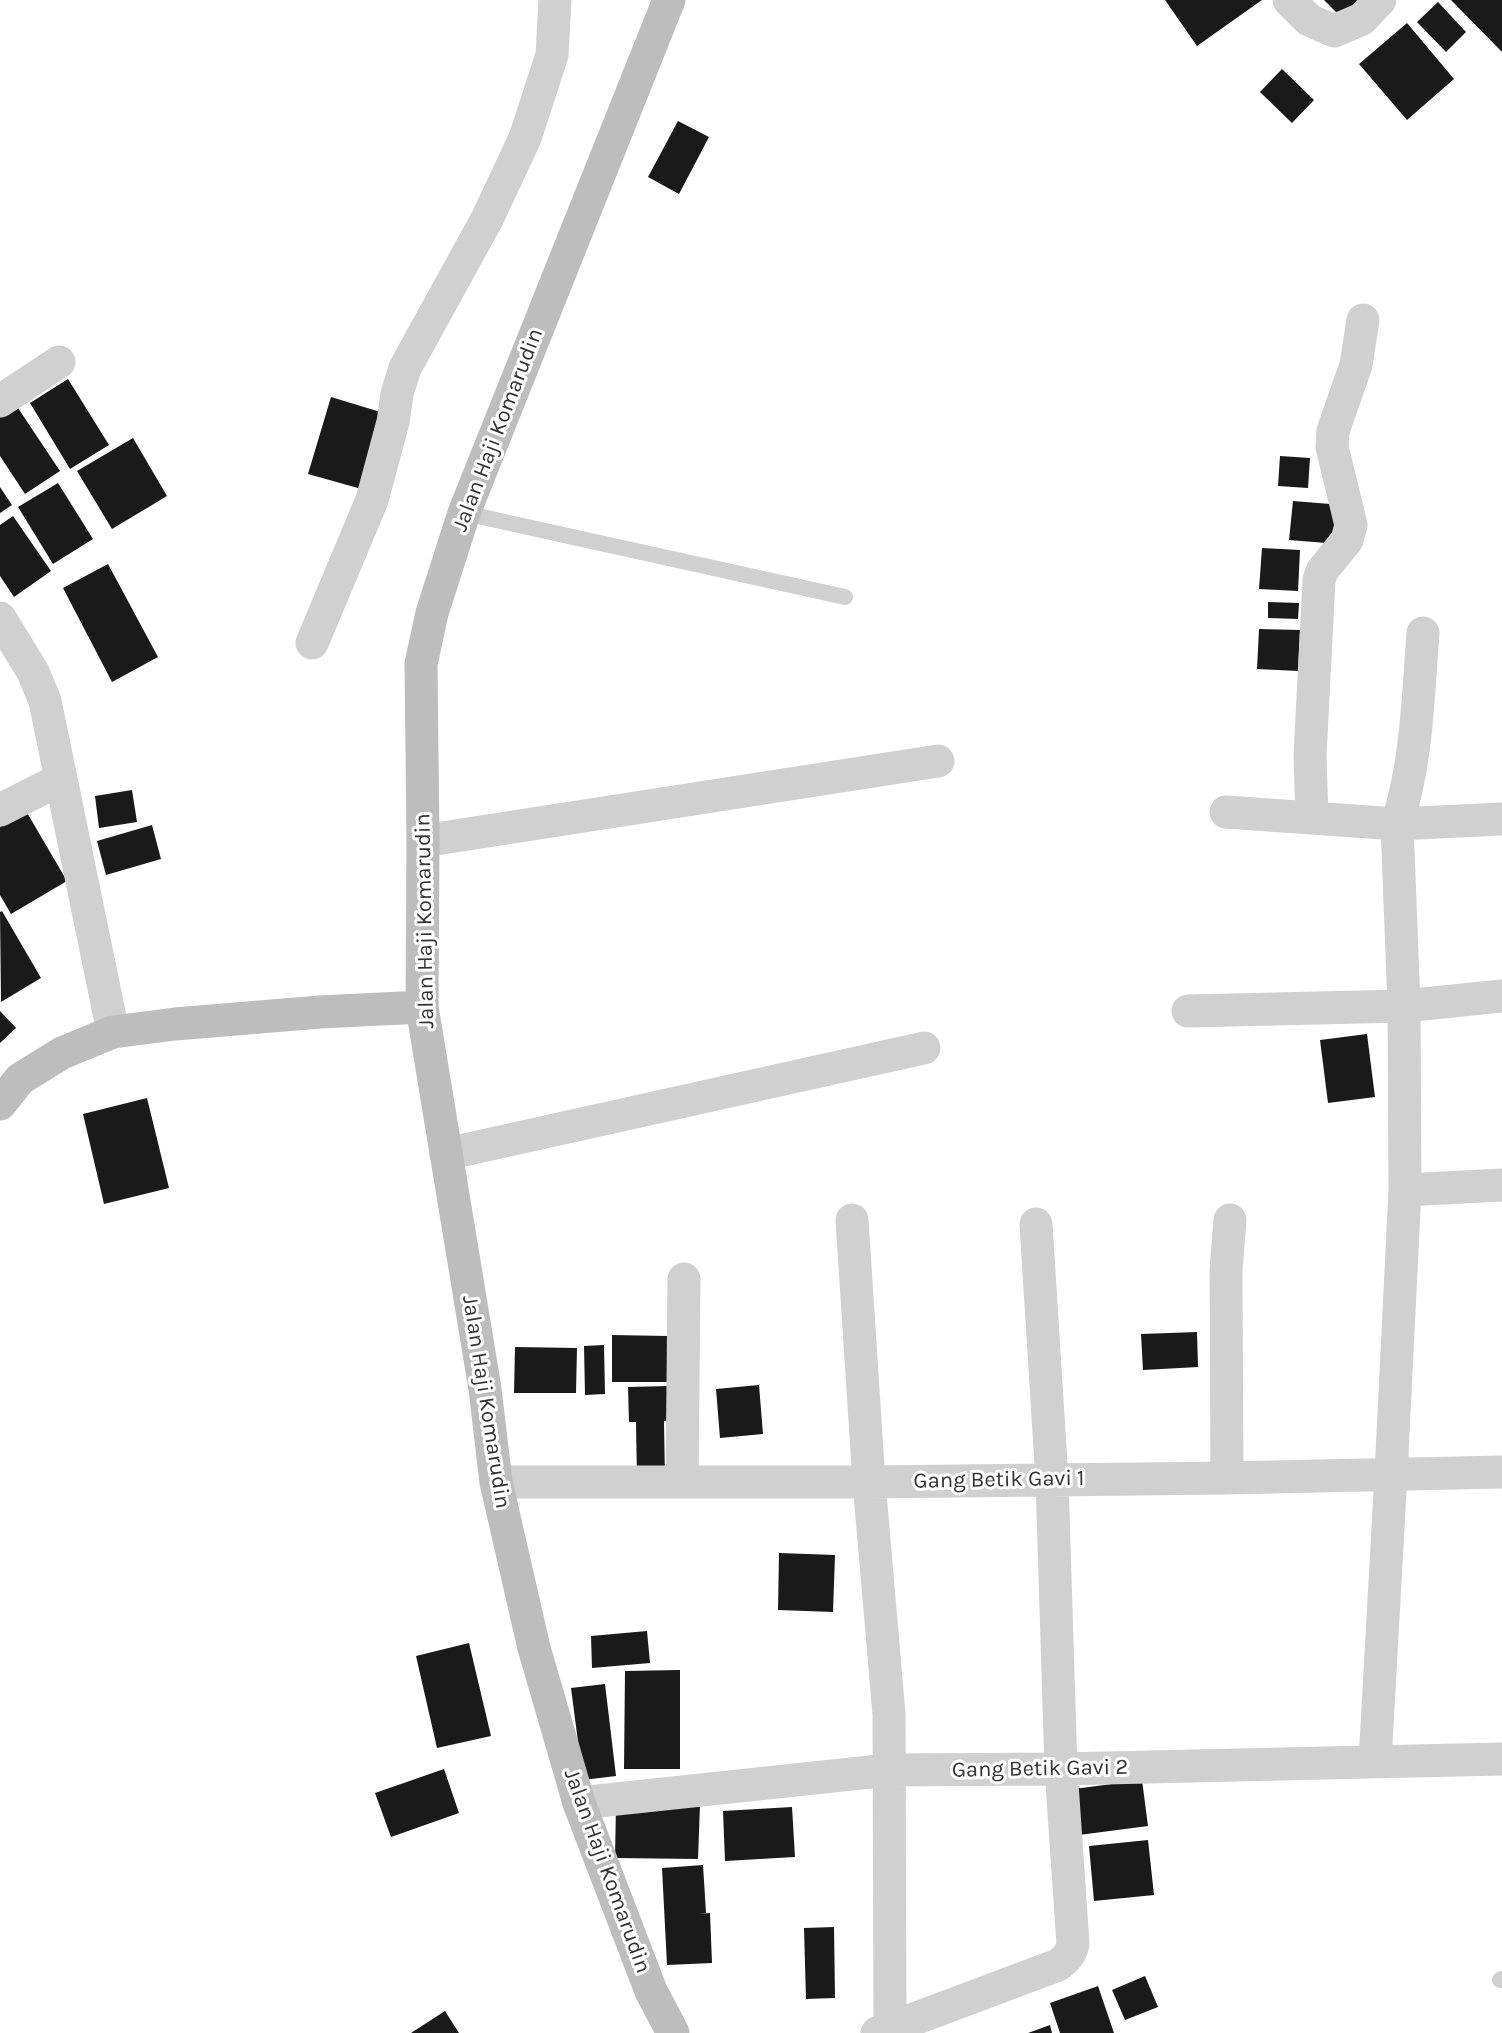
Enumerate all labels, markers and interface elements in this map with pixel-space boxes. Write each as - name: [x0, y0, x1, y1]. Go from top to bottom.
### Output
- street label: Jalan Haji Komarudin: [447, 325, 549, 535]
- street label: Jalan Haji Komarudin: [410, 813, 440, 1029]
- street label: Jalan Haji Komarudin: [456, 1294, 516, 1510]
- street label: Gang Betik Gavi 1: [913, 1465, 1085, 1495]
- street label: Gang Betik Gavi 2: [952, 1754, 1128, 1784]
- street label: Jalan Haji Komarudin: [558, 1765, 656, 1977]

